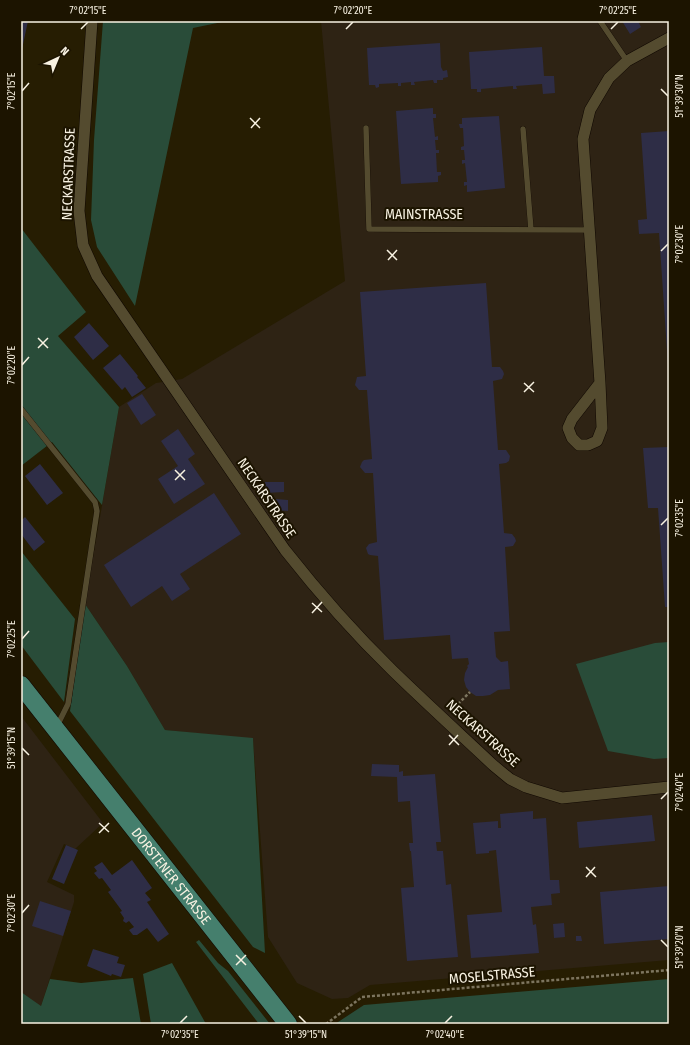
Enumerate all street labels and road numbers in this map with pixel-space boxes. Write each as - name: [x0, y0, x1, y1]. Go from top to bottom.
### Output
- street label: NECKARSTRASSE: [58, 127, 79, 221]
- street label: MAINSTRASSE: [385, 206, 463, 223]
- street label: NECKARSTRASSE: [234, 455, 300, 542]
- street label: NECKARSTRASSE: [443, 696, 523, 771]
- street label: DORSTENER STRASSE: [128, 824, 215, 928]
- street label: MOSELSTRASSE: [448, 963, 536, 988]

